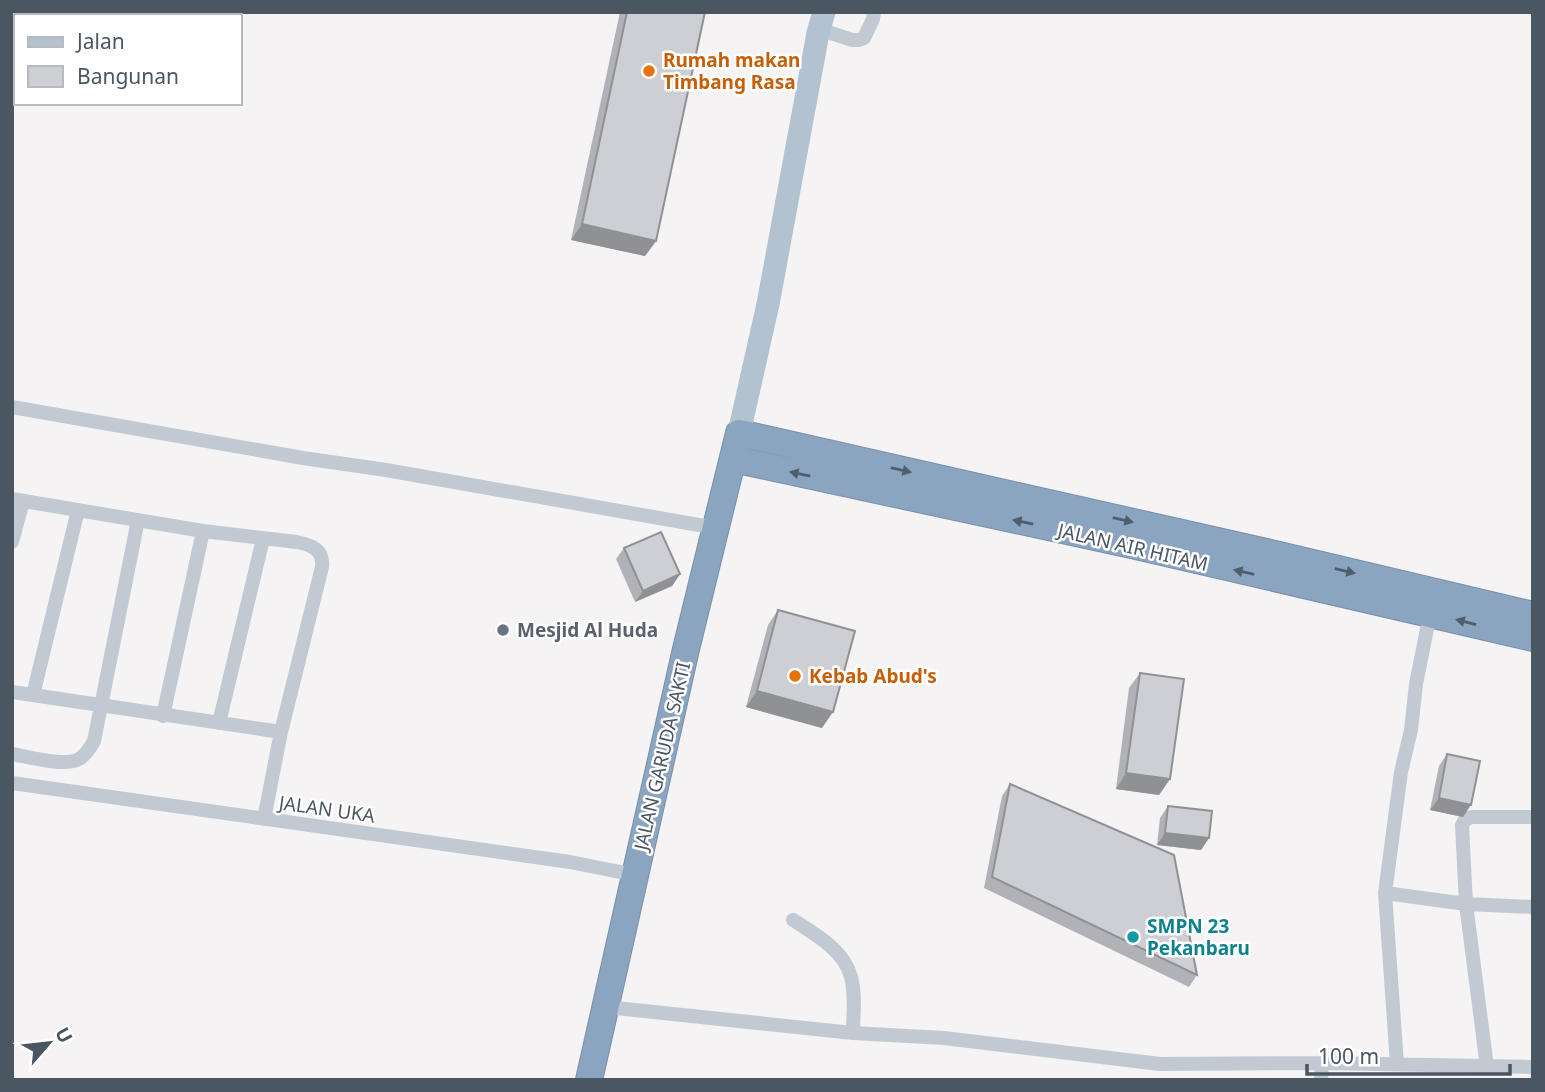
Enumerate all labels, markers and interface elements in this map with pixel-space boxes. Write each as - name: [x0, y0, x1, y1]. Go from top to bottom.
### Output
- legend: [14, 14, 242, 105]
- text: Jalan: [75, 27, 125, 55]
- place label: Rumah makan Timbang Rasa: [663, 47, 800, 95]
- text: Bangunan: [77, 62, 179, 90]
- marker: Rumah makan Timbang Rasa: [641, 63, 657, 79]
- one-way arrow: [890, 465, 912, 476]
- one-way arrow: [789, 468, 811, 479]
- one-way arrow: [1112, 515, 1134, 526]
- one-way arrow: [1012, 516, 1034, 527]
- street label: JALAN AIR HITAM: [1053, 517, 1211, 577]
- one-way arrow: [1334, 565, 1356, 576]
- one-way arrow: [1233, 566, 1255, 577]
- one-way arrow: [1455, 616, 1477, 627]
- place label: Mesjid Al Huda: [517, 617, 658, 643]
- marker: Mesjid Al Huda: [495, 622, 511, 638]
- street label: JALAN GARUDA SAKTI: [627, 659, 696, 855]
- place label: Kebab Abud's: [809, 663, 937, 689]
- marker: Kebab Abud's: [787, 668, 803, 684]
- street label: JALAN UKA: [275, 789, 377, 829]
- place label: SMPN 23 Pekanbaru: [1147, 913, 1250, 961]
- marker: SMPN 23 Pekanbaru: [1125, 929, 1141, 945]
- north arrow: [14, 1008, 84, 1078]
- text: U: [49, 1023, 79, 1047]
- scale bar: [1307, 1032, 1510, 1076]
- text: 100 m: [1318, 1042, 1379, 1070]

